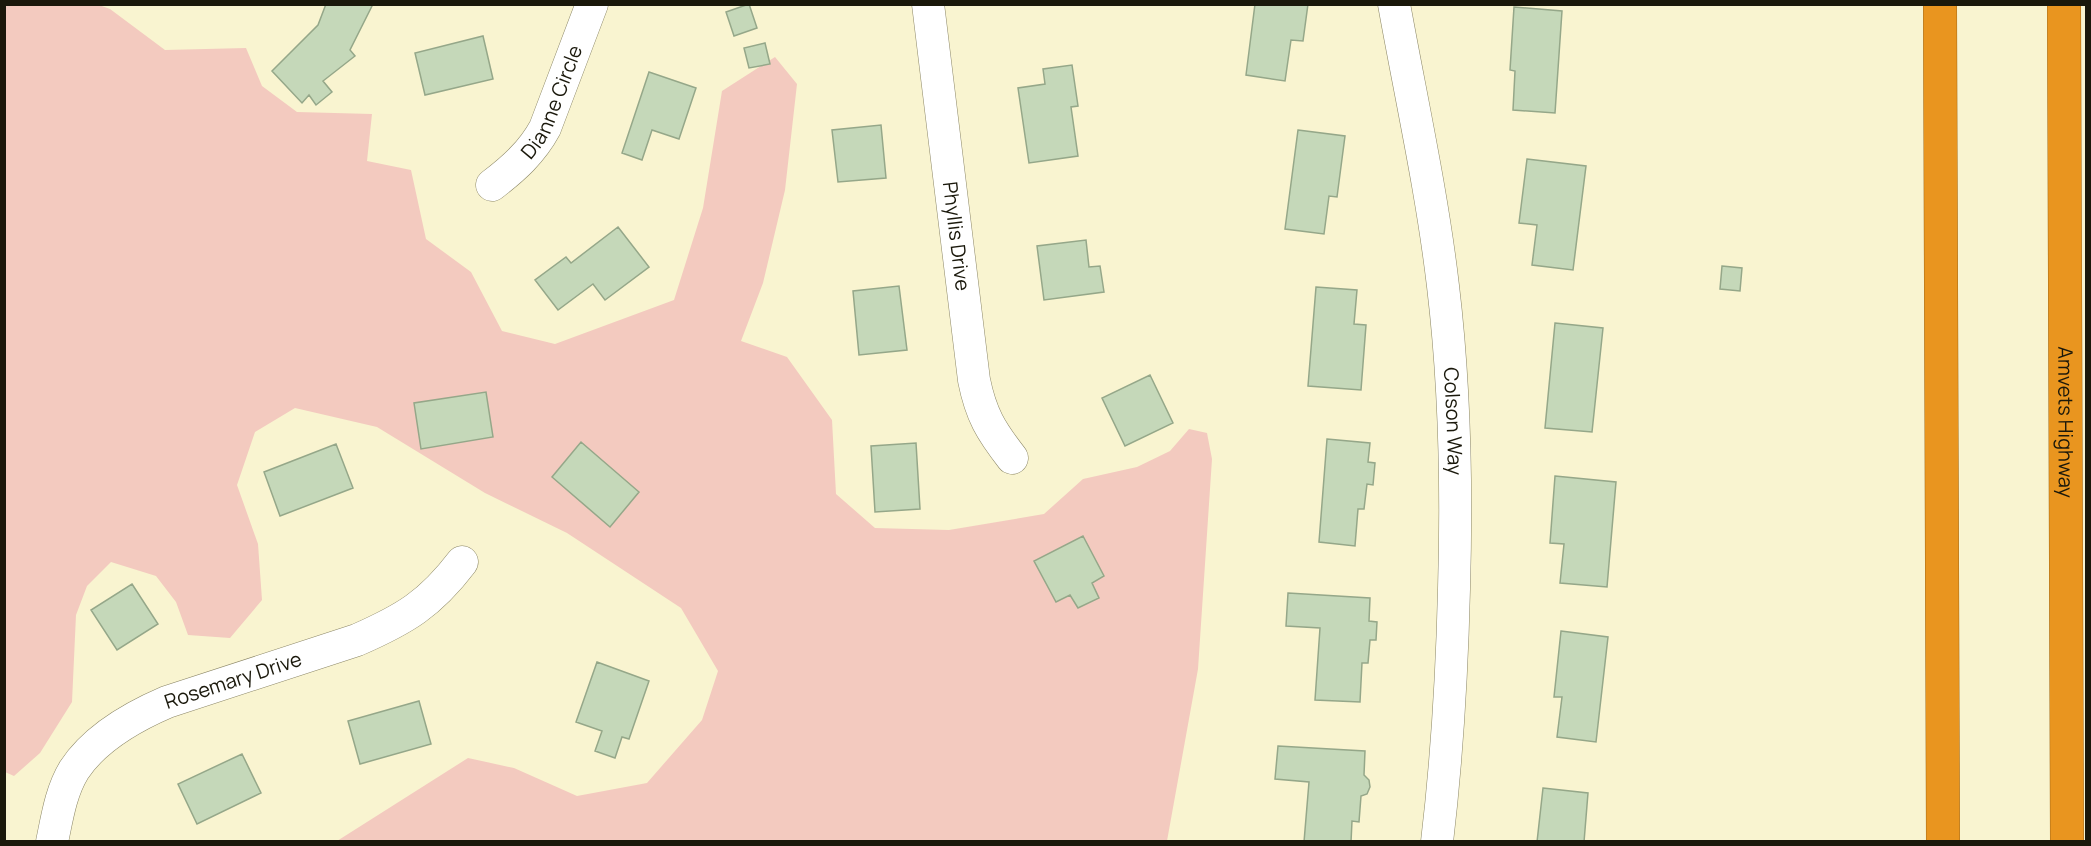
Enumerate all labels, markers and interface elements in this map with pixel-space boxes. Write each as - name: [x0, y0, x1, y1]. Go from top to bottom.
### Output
- street label: Dianne Circle: [514, 41, 588, 164]
- street label: Phyllis Drive: [937, 180, 977, 292]
- street label: Amvets Highway: [2052, 346, 2080, 498]
- street label: Colson Way: [1438, 366, 1469, 476]
- street label: Rosemary Drive: [161, 645, 305, 715]

